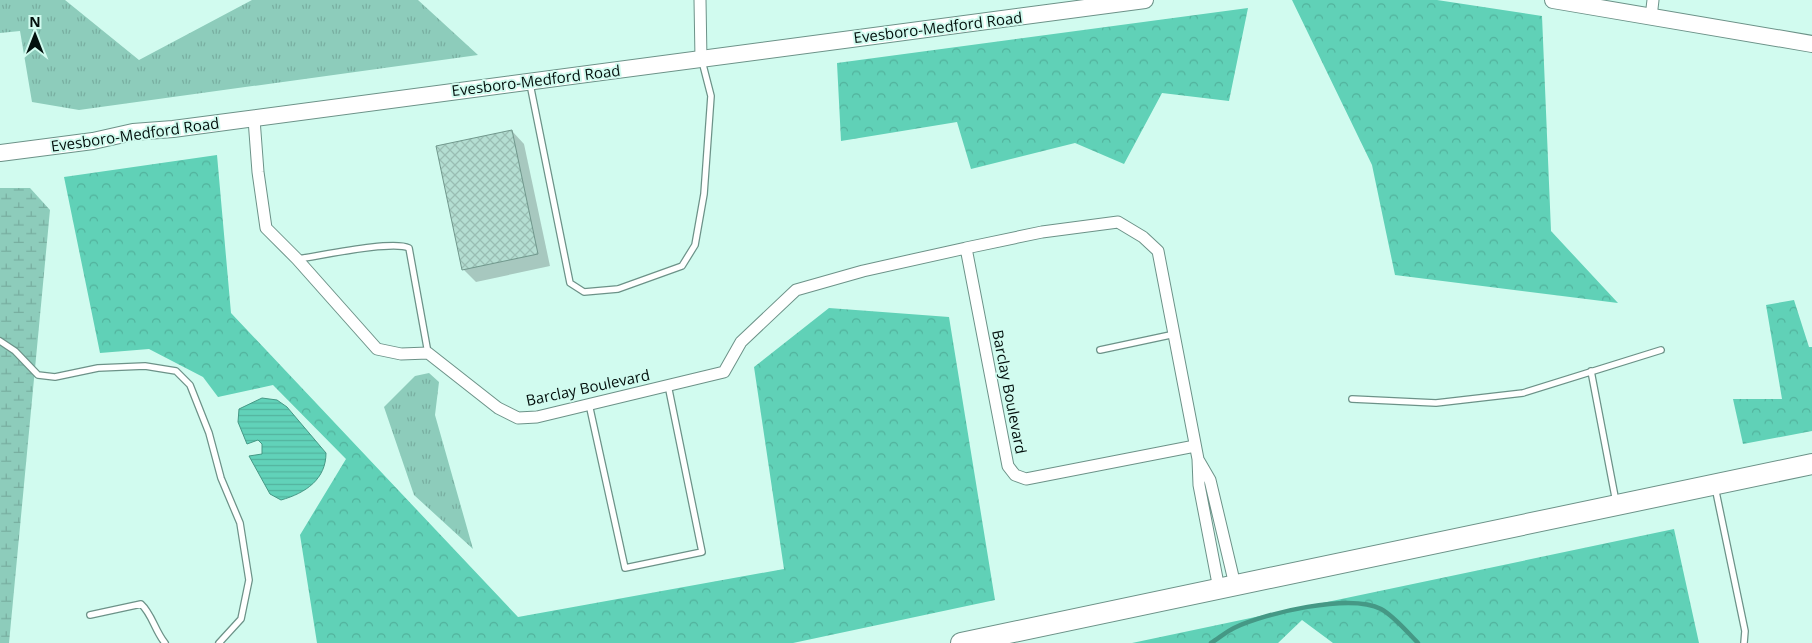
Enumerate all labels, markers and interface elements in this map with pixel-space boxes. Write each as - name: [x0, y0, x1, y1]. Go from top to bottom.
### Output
- street label: Evesboro-Medford Road: [852, 7, 1023, 47]
- north arrow: [10, 10, 60, 60]
- text: N: [29, 12, 41, 31]
- street label: Evesboro-Medford Road: [450, 60, 621, 100]
- street label: Evesboro-Medford Road: [49, 112, 220, 156]
- street label: Barclay Boulevard: [988, 328, 1032, 456]
- street label: Barclay Boulevard: [524, 364, 652, 410]

